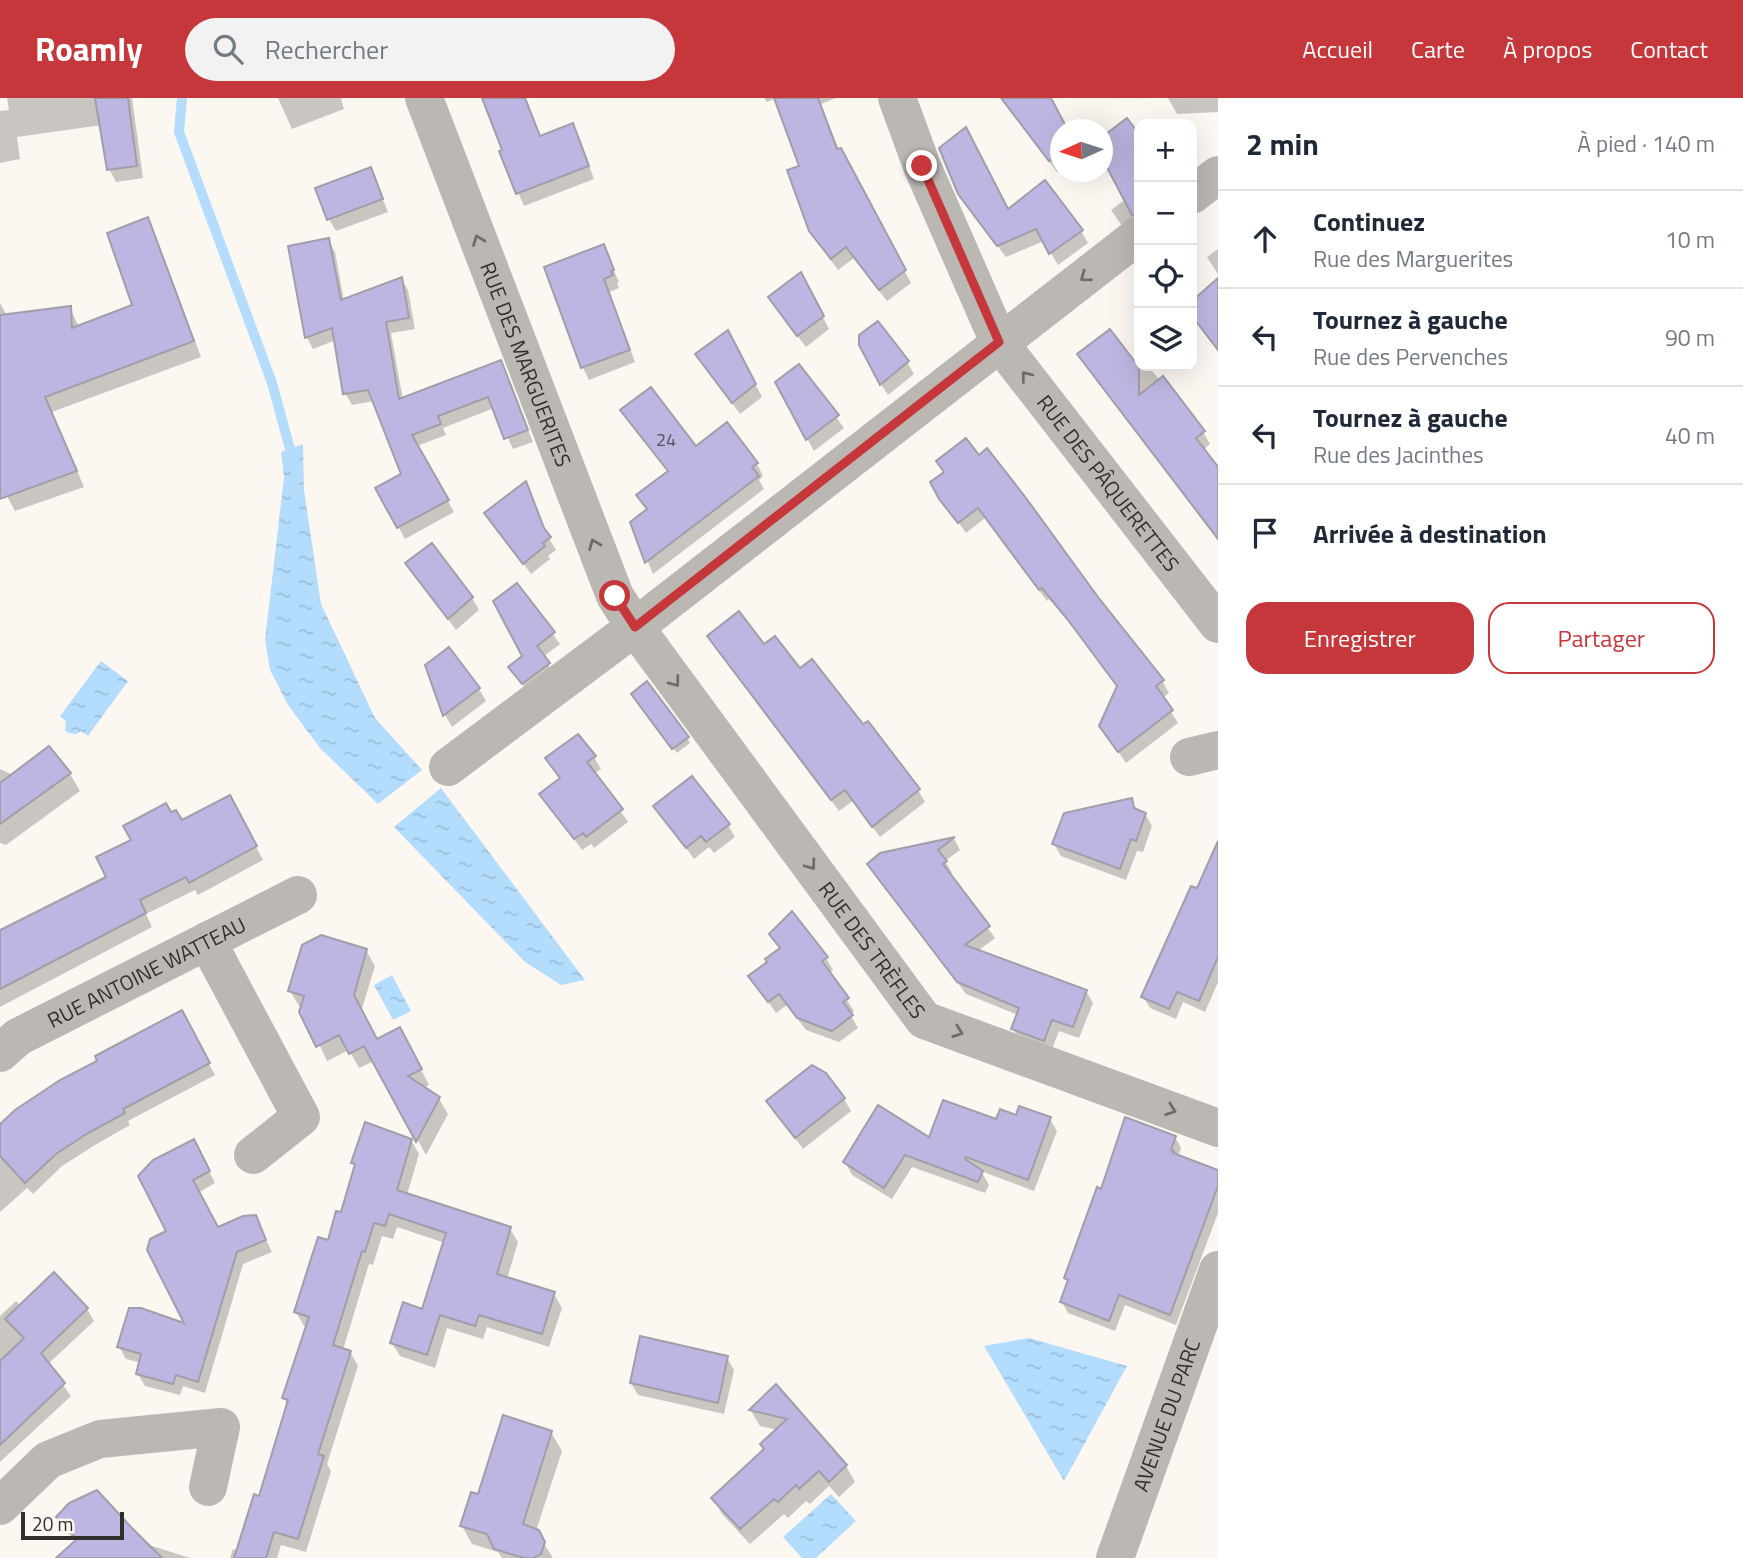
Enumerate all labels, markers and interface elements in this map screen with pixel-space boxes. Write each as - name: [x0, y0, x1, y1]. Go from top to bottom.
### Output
- search box: [185, 18, 675, 81]
- text: Roamly: [35, 24, 143, 74]
- icon: search: [209, 30, 247, 68]
- text: Rechercher: [265, 30, 388, 69]
- text: Accueil: [1302, 31, 1373, 67]
- text: Carte: [1411, 31, 1465, 67]
- text: À propos: [1503, 31, 1592, 67]
- text: Contact: [1630, 31, 1708, 67]
- north arrow: [1050, 119, 1113, 182]
- map controls: [1134, 119, 1197, 371]
- button: +: [1134, 119, 1197, 182]
- text: 2 min: [1246, 121, 1319, 167]
- text: À pied · 140 m: [1577, 126, 1715, 161]
- route end: [906, 150, 937, 181]
- button: −: [1134, 182, 1197, 245]
- text: Continuez: [1313, 202, 1425, 241]
- icon: ahead: [1246, 220, 1284, 258]
- text: 10 m: [1665, 222, 1715, 257]
- one-way arrow: [472, 235, 486, 247]
- text: Rue des Marguerites: [1313, 241, 1513, 276]
- button: locate: [1134, 245, 1197, 308]
- street label: RUE DES MARGUERITES: [472, 257, 580, 471]
- one-way arrow: [1080, 268, 1093, 281]
- text: Tournez à gauche: [1313, 300, 1508, 339]
- button: layers: [1134, 308, 1197, 371]
- icon: left: [1246, 318, 1284, 356]
- text: 90 m: [1665, 320, 1715, 355]
- text: Rue des Pervenches: [1313, 339, 1508, 374]
- one-way arrow: [1021, 372, 1034, 384]
- street label: RUE DES PÂQUERETTES: [1029, 388, 1188, 578]
- text: Tournez à gauche: [1313, 398, 1508, 437]
- icon: left: [1246, 416, 1284, 454]
- text: 40 m: [1665, 418, 1715, 453]
- house number: 24: [656, 426, 676, 453]
- text: Rue des Jacinthes: [1313, 437, 1484, 472]
- icon: arrive: [1246, 514, 1284, 552]
- text: Arrivée à destination: [1313, 514, 1547, 553]
- one-way arrow: [588, 539, 602, 551]
- route start: [599, 580, 630, 611]
- button: Enregistrer: [1246, 602, 1474, 674]
- button: Partager: [1488, 602, 1715, 674]
- one-way arrow: [667, 674, 679, 687]
- one-way arrow: [802, 857, 815, 870]
- street label: RUE DES TRÈFLES: [811, 874, 934, 1025]
- street label: RUE ANTOINE WATTEAU: [42, 908, 251, 1036]
- one-way arrow: [951, 1024, 963, 1038]
- one-way arrow: [1165, 1102, 1177, 1116]
- street label: AVENUE DU PARC: [1124, 1334, 1208, 1496]
- scale bar: [21, 1509, 124, 1541]
- text: 20 m: [32, 1509, 73, 1538]

